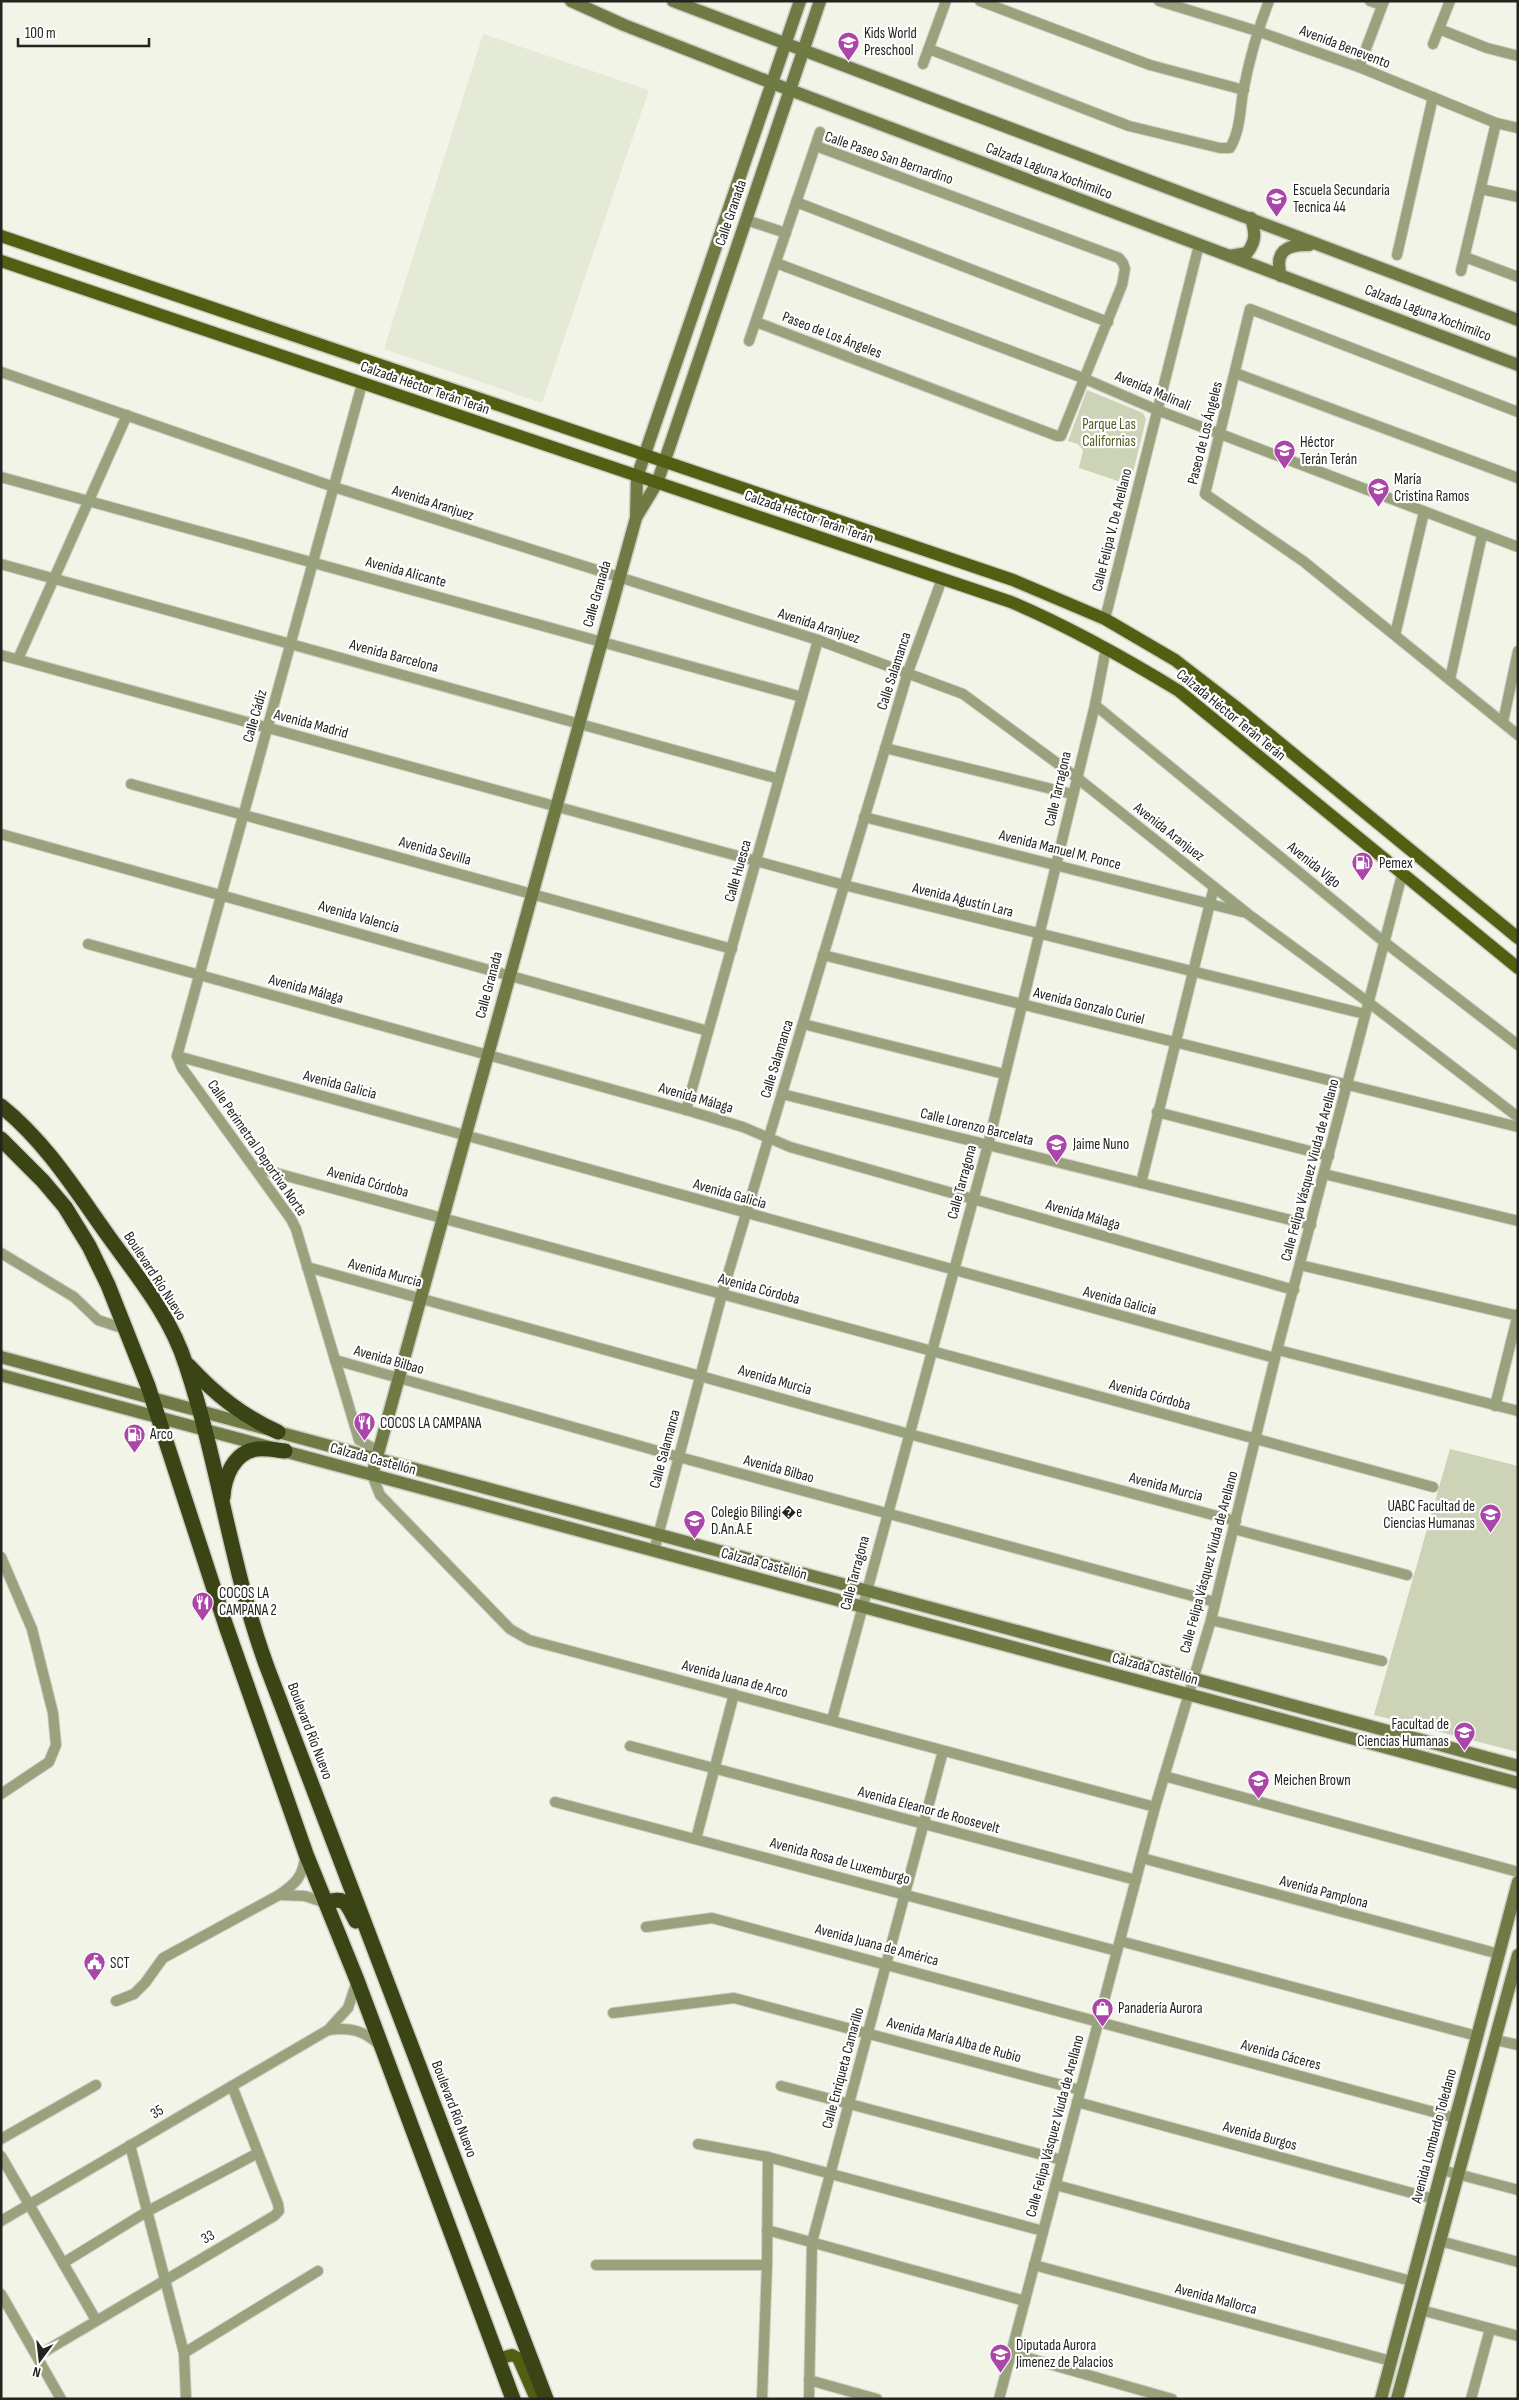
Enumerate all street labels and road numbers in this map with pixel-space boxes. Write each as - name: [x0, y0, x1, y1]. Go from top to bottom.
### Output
- street label: Avenida Benevento: [1296, 21, 1393, 73]
- street label: Calle Paseo San Bernardino: [822, 127, 956, 189]
- street label: Calzada Laguna Xochimilco: [983, 138, 1115, 204]
- street label: Calle Granada: [711, 177, 751, 248]
- street label: Calzada Laguna Xochimilco: [1362, 280, 1494, 346]
- street label: Paseo de Los Ángeles: [779, 307, 885, 363]
- street label: Calzada Héctor Terán Terán: [358, 357, 492, 419]
- street label: Avenida Malinali: [1111, 366, 1194, 416]
- street label: Paseo de Los Ángeles: [1183, 380, 1227, 486]
- street label: Calle Felipa V. De Arellano: [1088, 467, 1136, 593]
- street label: Avenida Aranjuez: [389, 481, 477, 525]
- street label: Calzada Héctor Terán Terán: [742, 486, 876, 548]
- street label: Avenida Alicante: [363, 552, 448, 592]
- street label: Calle Granada: [578, 558, 616, 629]
- street label: Avenida Aranjuez: [775, 604, 863, 648]
- street label: Calle Salamanca: [872, 629, 916, 712]
- street label: Avenida Barcelona: [346, 635, 441, 677]
- street label: Calzada Héctor Terán Terán: [1172, 665, 1290, 765]
- street label: Calle Cádiz: [238, 687, 272, 745]
- street label: Avenida Madrid: [271, 705, 350, 743]
- street label: Calle Tarragona: [1040, 750, 1076, 828]
- street label: Avenida Aranjuez: [1129, 798, 1209, 866]
- street label: Avenida Manuel M. Ponce: [996, 825, 1123, 874]
- street label: Avenida Sevilla: [396, 832, 473, 870]
- street label: Avenida Vigo: [1283, 837, 1345, 892]
- street label: Calle Huesca: [720, 838, 756, 904]
- street label: Avenida Agustín Lara: [910, 878, 1016, 922]
- street label: Avenida Valencia: [315, 896, 402, 938]
- street label: Calle Granada: [471, 949, 507, 1020]
- street label: Avenida Málaga: [266, 970, 346, 1008]
- street label: Avenida Gonzalo Curiel: [1031, 983, 1146, 1029]
- street label: Calle Salamanca: [756, 1017, 798, 1100]
- street label: Avenida Galicia: [300, 1066, 379, 1104]
- street label: Calle Perimetral Deportiva Norte: [203, 1076, 311, 1220]
- street label: Calle Felipa Vásquez Viuda de Arellano: [1276, 1077, 1344, 1263]
- street label: Avenida Málaga: [656, 1078, 736, 1118]
- street label: Calle Lorenzo Barcelata: [918, 1104, 1036, 1150]
- street label: Calle Tarragona: [943, 1143, 981, 1221]
- street label: Avenida Córdoba: [324, 1162, 411, 1202]
- street label: Avenida Galicia: [690, 1174, 769, 1214]
- street label: Avenida Málaga: [1043, 1195, 1123, 1235]
- street label: Boulevard Río Nuevo: [119, 1228, 191, 1324]
- street label: Avenida Murcia: [345, 1254, 424, 1292]
- street label: Avenida Córdoba: [715, 1269, 802, 1309]
- street label: Avenida Galicia: [1080, 1282, 1159, 1320]
- street label: Avenida Bilbao: [351, 1341, 426, 1379]
- street label: Avenida Murcia: [735, 1360, 814, 1400]
- street label: Avenida Córdoba: [1106, 1375, 1193, 1415]
- street label: Calle Salamanca: [645, 1407, 685, 1491]
- street label: Calzada Castellón: [328, 1438, 418, 1480]
- street label: Avenida Bilbao: [741, 1450, 816, 1487]
- street label: Avenida Murcia: [1126, 1468, 1205, 1506]
- street label: Calle Felipa Vásquez Viuda de Arellano: [1175, 1469, 1243, 1655]
- street label: Calle Tarragona: [836, 1534, 874, 1612]
- street label: Calzada Castellón: [719, 1543, 809, 1585]
- street label: Calzada Castellón: [1110, 1648, 1200, 1690]
- street label: Avenida Juana de Arco: [679, 1655, 790, 1702]
- street label: Boulevard Río Nuevo: [283, 1680, 337, 1782]
- street label: Avenida Eleanor de Roosevelt: [855, 1782, 1002, 1838]
- street label: Avenida Rosa de Luxemburgo: [767, 1833, 912, 1889]
- street label: Avenida Pamplona: [1277, 1871, 1370, 1913]
- street label: Avenida Juana de América: [812, 1919, 941, 1971]
- street label: Calle Enriqueta Camarillo: [818, 2005, 868, 2131]
- street label: Avenida María Alba de Rubio: [884, 2013, 1023, 2067]
- street label: Calle Felipa Vásquez Viuda de Arellano: [1021, 2033, 1089, 2219]
- street label: Avenida Cáceres: [1238, 2035, 1323, 2075]
- street label: Boulevard Río Nuevo: [427, 2058, 481, 2160]
- street label: Avenida Lombardo Toledano: [1407, 2067, 1461, 2206]
- street label: 35: [147, 2101, 167, 2123]
- street label: Avenida Burgos: [1220, 2117, 1299, 2155]
- street label: 33: [198, 2226, 218, 2248]
- street label: Avenida Mallorca: [1172, 2279, 1259, 2319]

